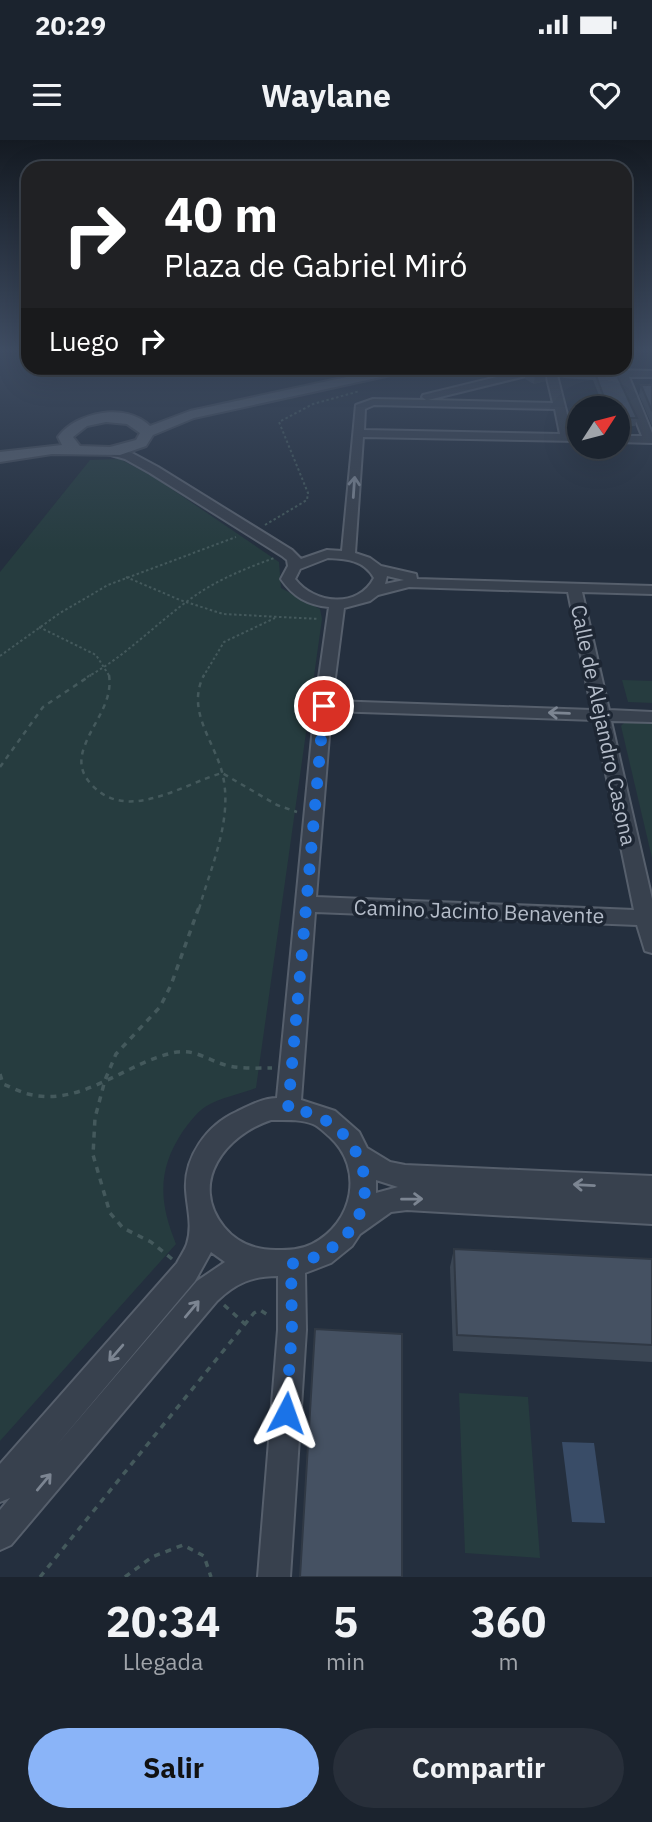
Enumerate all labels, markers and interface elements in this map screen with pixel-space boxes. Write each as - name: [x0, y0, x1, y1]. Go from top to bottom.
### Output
- text: 20:29: [35, 8, 106, 42]
- text: Waylane: [261, 74, 391, 116]
- icon: menu: [28, 76, 66, 114]
- icon: heart: [586, 76, 624, 114]
- text: 40 m: [164, 182, 278, 245]
- icon: right: [49, 189, 140, 280]
- text: Plaza de Gabriel Miró: [164, 244, 467, 286]
- icon: right: [133, 322, 171, 360]
- text: Luego: [49, 324, 119, 358]
- north arrow: [567, 396, 630, 458]
- map controls: [567, 396, 630, 459]
- one-way arrow: [348, 476, 361, 499]
- street label: Calle de Alejandro Casona: [565, 602, 643, 848]
- pin: [294, 676, 354, 736]
- icon: arrive: [305, 687, 343, 725]
- one-way arrow: [548, 707, 571, 720]
- street label: Camino Jacinto Benavente: [353, 893, 605, 929]
- one-way arrow: [573, 1179, 596, 1192]
- one-way arrow: [400, 1192, 423, 1206]
- one-way arrow: [184, 1300, 200, 1318]
- one-way arrow: [108, 1344, 124, 1362]
- position arrow: [249, 1376, 323, 1450]
- one-way arrow: [36, 1473, 52, 1491]
- text: 20:34: [106, 1594, 220, 1649]
- text: 5: [333, 1594, 358, 1649]
- text: 360: [471, 1594, 546, 1649]
- text: Llegada: [123, 1646, 203, 1676]
- text: min: [326, 1646, 365, 1676]
- text: m: [498, 1646, 519, 1676]
- button: Salir: [28, 1728, 319, 1808]
- button: Compartir: [333, 1728, 624, 1808]

